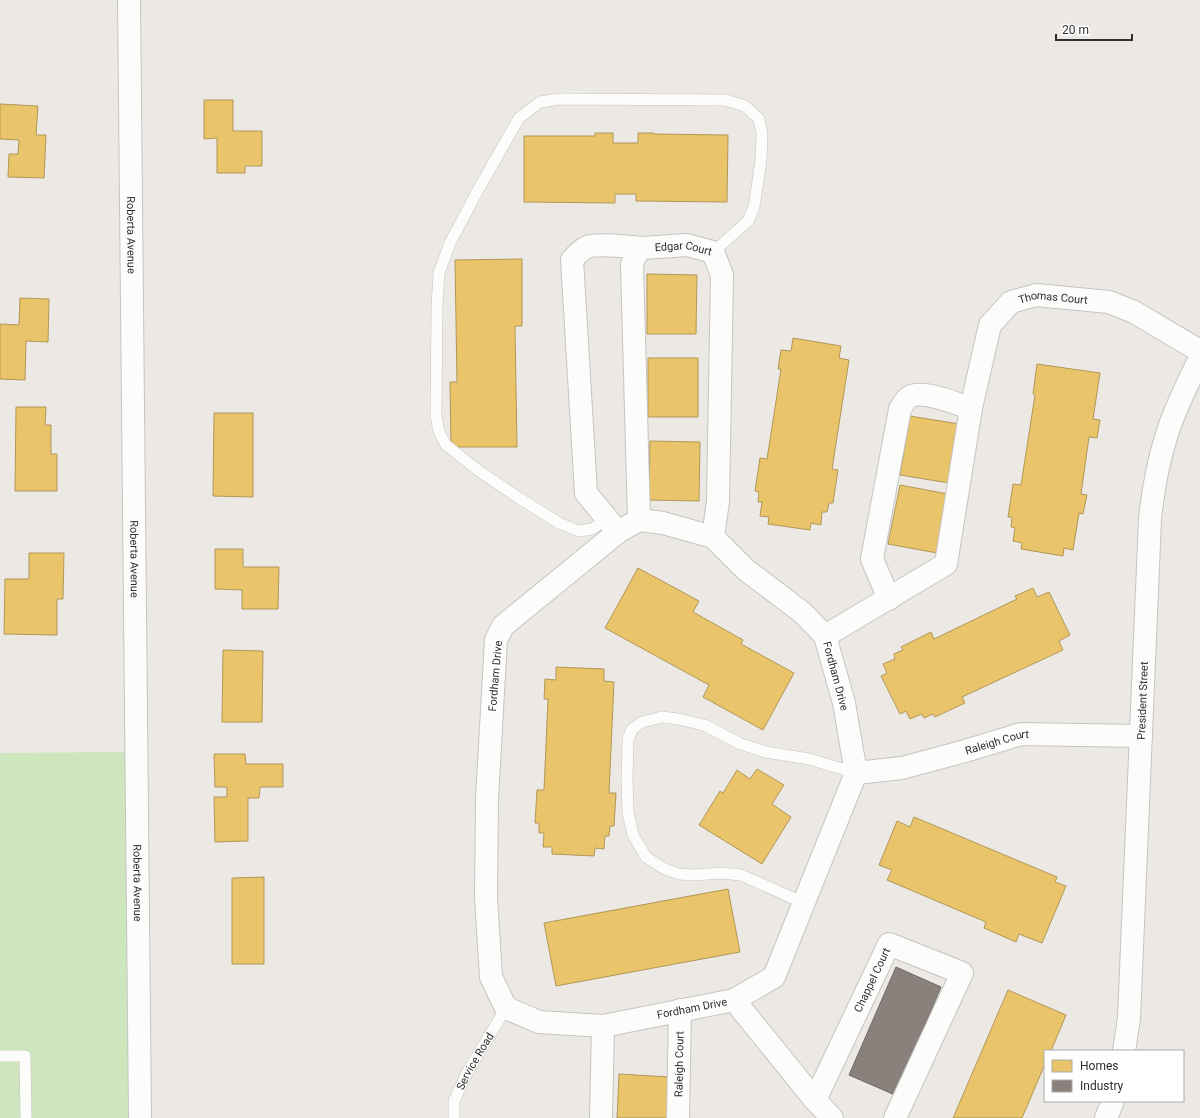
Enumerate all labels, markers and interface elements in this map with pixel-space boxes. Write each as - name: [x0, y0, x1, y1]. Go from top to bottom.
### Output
- scale bar: [1056, 16, 1132, 42]
- text: 20 m: [1062, 23, 1089, 37]
- street label: Roberta Avenue: [124, 196, 138, 274]
- street label: Edgar Court: [654, 239, 714, 259]
- street label: Thomas Court: [1017, 289, 1089, 307]
- street label: Roberta Avenue: [127, 520, 141, 598]
- street label: Fordham Drive: [486, 640, 505, 712]
- street label: Fordham Drive: [820, 640, 851, 712]
- street label: President Street: [1135, 661, 1151, 740]
- street label: Raleigh Court: [964, 728, 1029, 758]
- street label: Roberta Avenue: [130, 844, 144, 922]
- street label: Chappel Court: [852, 945, 893, 1014]
- street label: Fordham Drive: [656, 995, 728, 1022]
- street label: Service Road: [454, 1030, 497, 1092]
- street label: Raleigh Court: [672, 1030, 687, 1097]
- legend: [1044, 1050, 1184, 1102]
- text: Homes: [1080, 1059, 1118, 1073]
- text: Industry: [1080, 1079, 1124, 1093]

